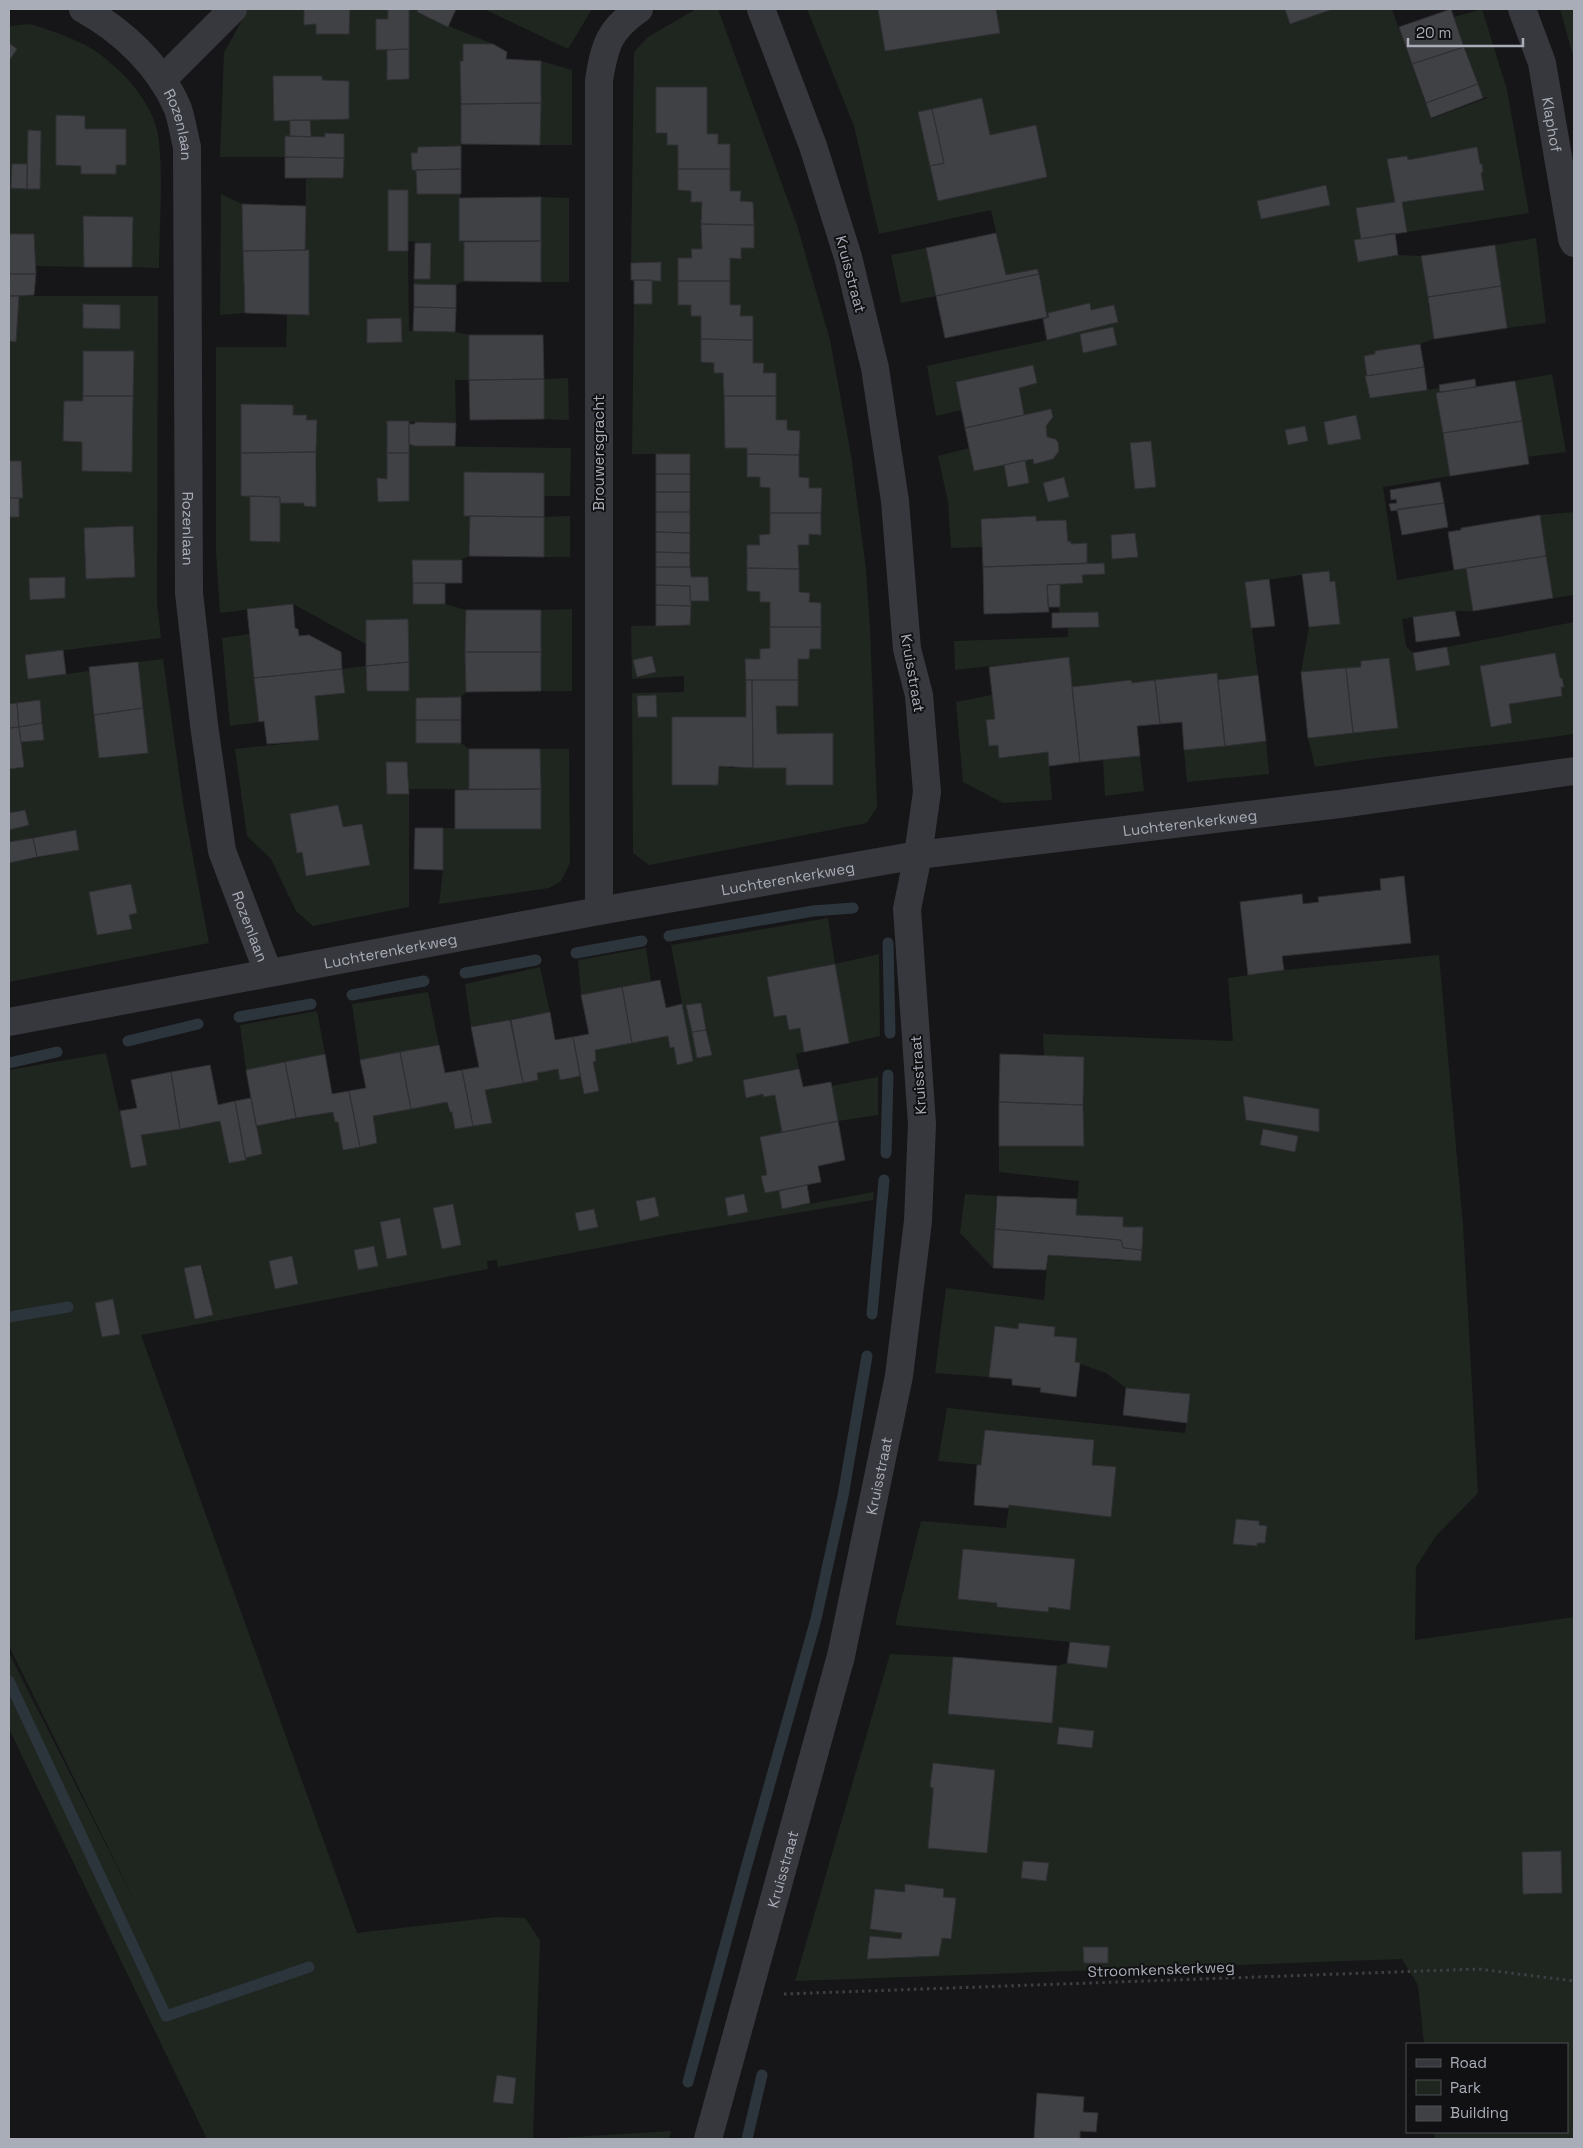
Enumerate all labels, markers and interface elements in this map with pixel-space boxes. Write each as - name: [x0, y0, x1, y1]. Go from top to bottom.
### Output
- scale bar: [1408, 15, 1523, 47]
- text: 20 m: [1416, 23, 1451, 42]
- street label: Rozenlaan: [160, 85, 197, 161]
- street label: Klaphof: [1538, 95, 1567, 154]
- street label: Kruisstraat: [832, 233, 870, 315]
- street label: Brouwersgracht: [589, 395, 608, 511]
- street label: Rozenlaan: [179, 491, 198, 566]
- street label: Kruisstraat: [897, 632, 929, 714]
- street label: Luchterenkerkweg: [1122, 805, 1258, 840]
- street label: Luchterenkerkweg: [720, 857, 856, 899]
- street label: Rozenlaan: [228, 888, 273, 964]
- street label: Luchterenkerkweg: [322, 928, 458, 972]
- street label: Kruisstraat: [906, 1035, 930, 1115]
- street label: Kruisstraat: [861, 1435, 896, 1517]
- street label: Kruisstraat: [763, 1828, 802, 1910]
- street label: Stroomkenskerkweg: [1087, 1957, 1235, 1981]
- legend: [1406, 2043, 1568, 2133]
- text: Road: [1450, 2053, 1487, 2072]
- text: Park: [1450, 2078, 1481, 2097]
- text: Building: [1450, 2103, 1509, 2122]

